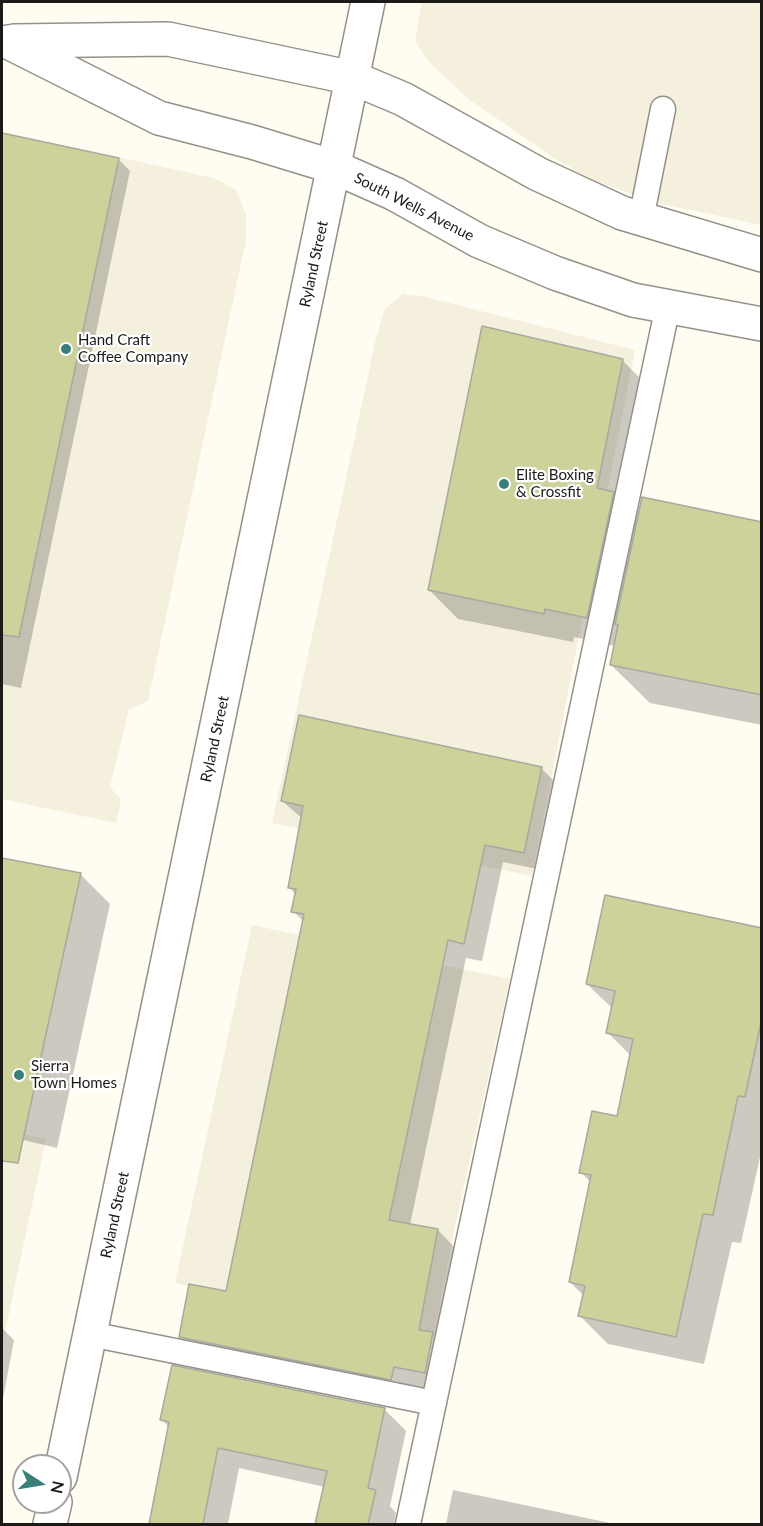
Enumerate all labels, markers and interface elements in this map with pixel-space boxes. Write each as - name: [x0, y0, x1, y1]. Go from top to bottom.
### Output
- street label: South Wells Avenue: [351, 169, 477, 245]
- street label: Ryland Street: [296, 219, 332, 309]
- place label: Hand Craft Coffee Company: [78, 331, 188, 366]
- marker: Hand Craft Coffee Company: [59, 342, 73, 356]
- place label: Elite Boxing & Crossfit: [516, 466, 594, 501]
- marker: Elite Boxing & Crossfit: [497, 477, 511, 491]
- street label: Ryland Street: [197, 694, 233, 784]
- place label: Sierra Town Homes: [31, 1057, 117, 1092]
- marker: Sierra Town Homes: [12, 1068, 26, 1082]
- street label: Ryland Street: [97, 1170, 133, 1260]
- north arrow: [12, 1454, 72, 1514]
- text: N: [48, 1479, 69, 1495]

